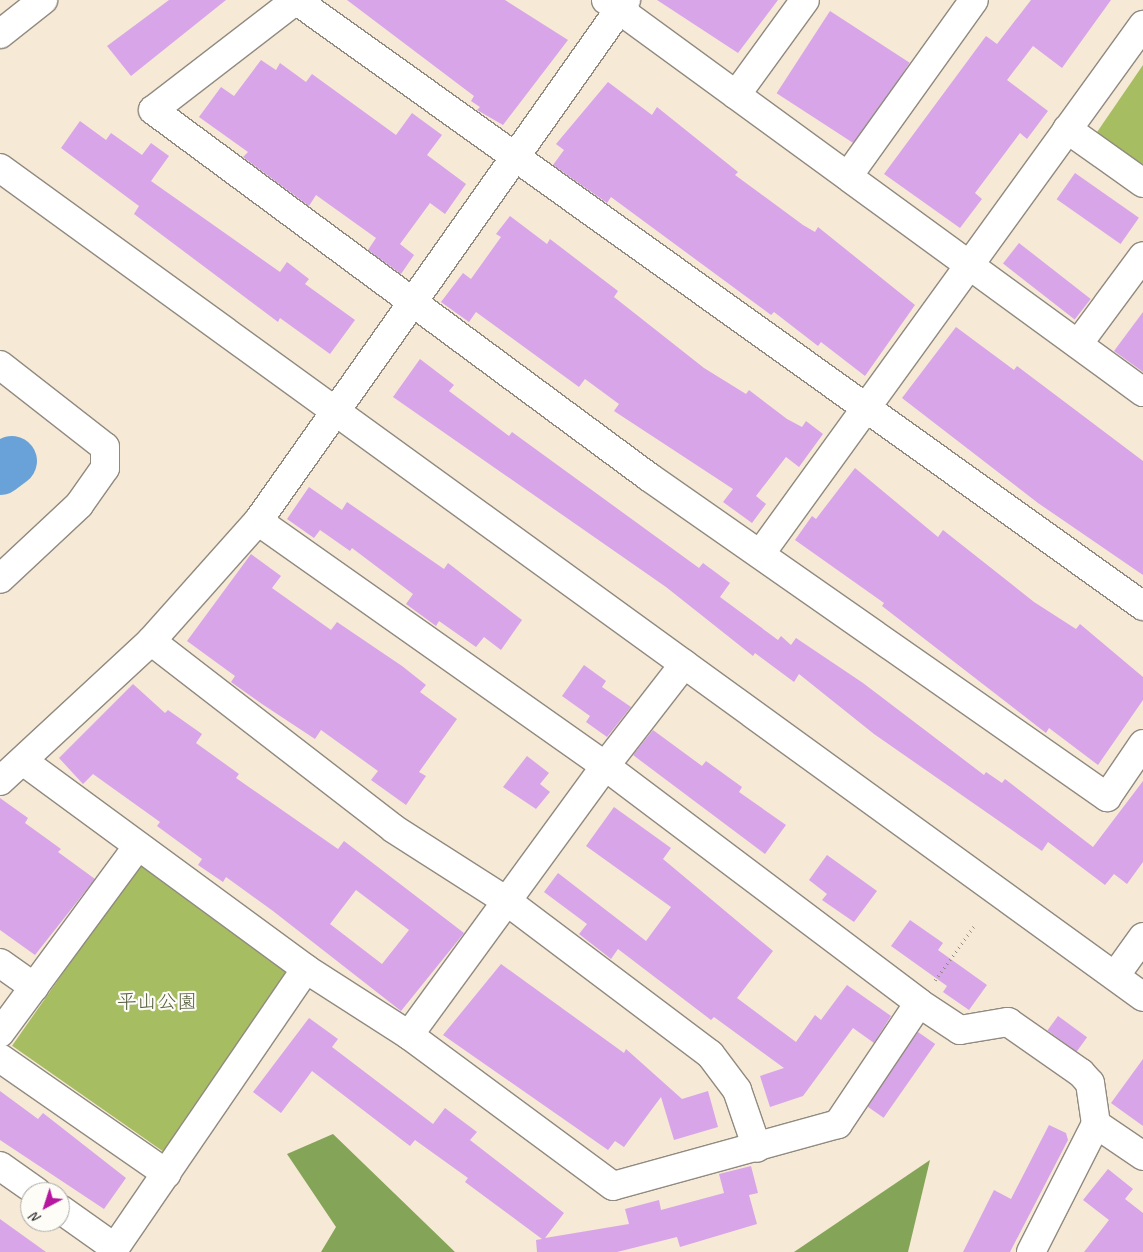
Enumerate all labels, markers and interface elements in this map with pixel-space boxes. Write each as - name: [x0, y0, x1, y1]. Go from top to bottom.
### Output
- park label: 平山公園: [117, 989, 197, 1013]
- north arrow: [20, 1182, 70, 1232]
- text: N: [27, 1209, 44, 1227]

